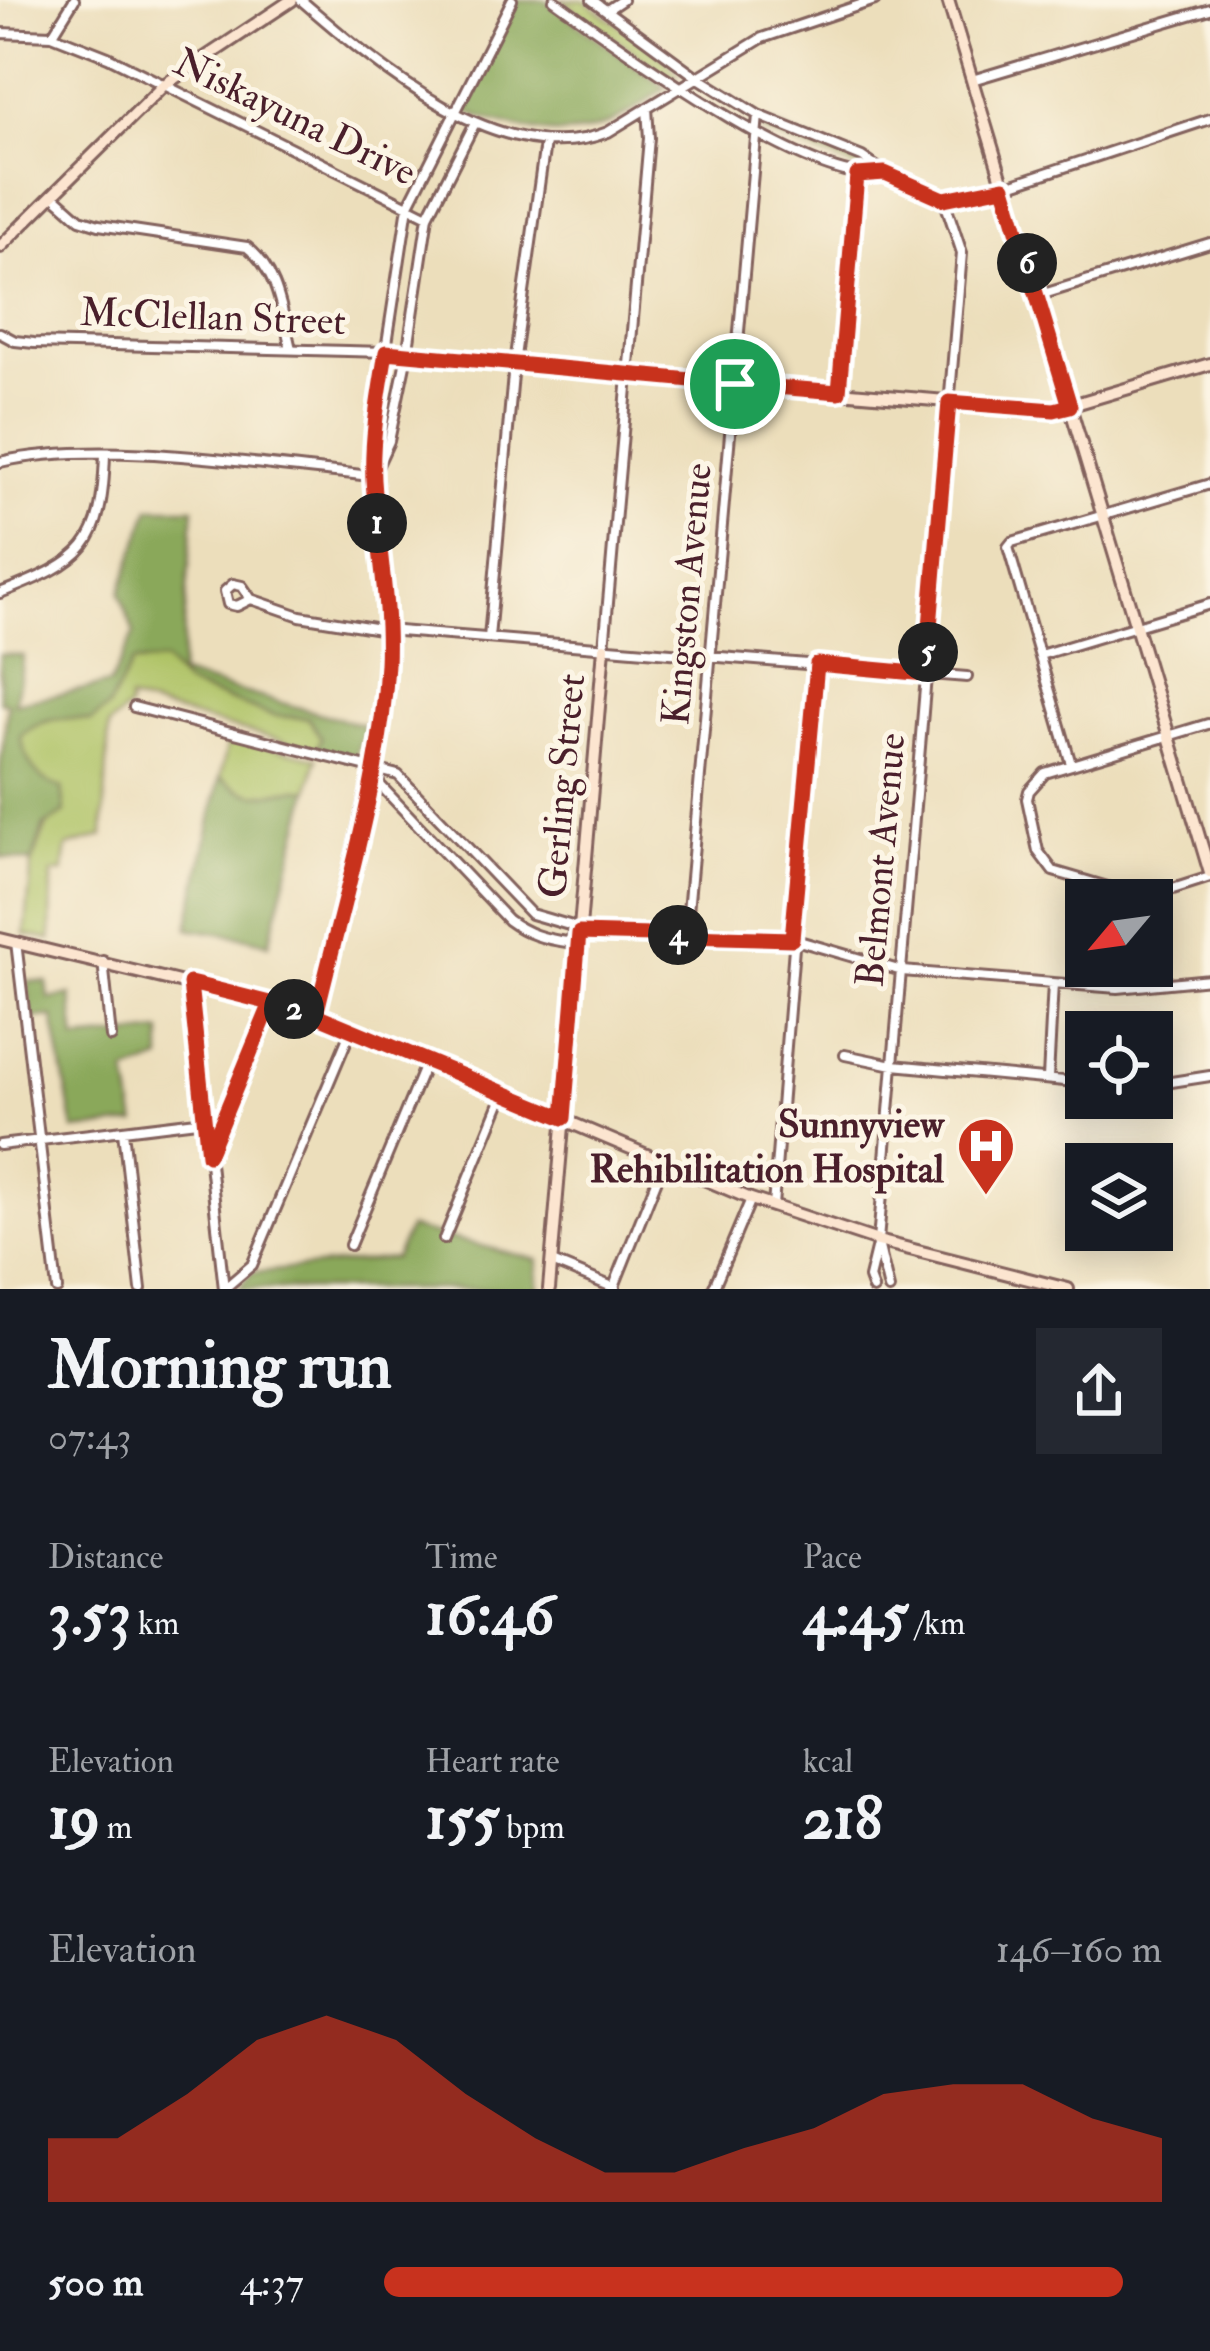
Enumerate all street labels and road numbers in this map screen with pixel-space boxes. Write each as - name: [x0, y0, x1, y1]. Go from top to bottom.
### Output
- street label: Niskayuna Drive: [166, 37, 424, 197]
- street label: McClellan Street: [79, 288, 347, 346]
- street label: Kingston Avenue: [651, 461, 723, 727]
- street label: Gerling Street: [528, 672, 596, 900]
- street label: Belmont Avenue: [846, 731, 916, 989]

